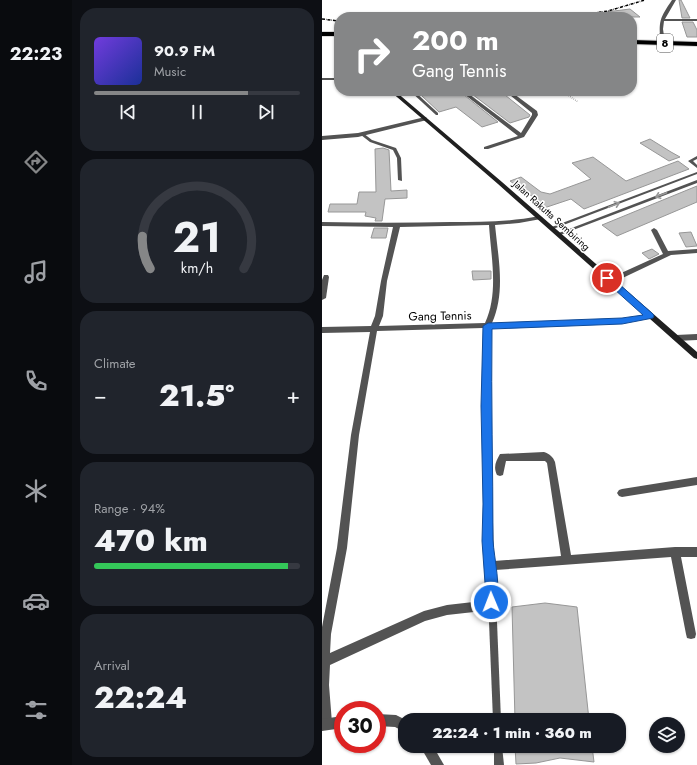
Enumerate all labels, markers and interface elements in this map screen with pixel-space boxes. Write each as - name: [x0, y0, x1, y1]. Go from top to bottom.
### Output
- text: 200 m: [412, 20, 499, 61]
- icon: right: [346, 28, 398, 80]
- road number: 8: [657, 34, 673, 52]
- text: 90.9 FM: [154, 40, 215, 62]
- text: 22:23: [10, 41, 62, 67]
- text: Gang Tennis: [412, 58, 506, 84]
- text: Music: [154, 62, 186, 81]
- icon: previous: [117, 101, 139, 123]
- icon: pause: [186, 101, 208, 123]
- icon: next: [255, 101, 277, 123]
- icon: directions: [22, 148, 50, 176]
- street label: Jalan Rakutta Sembiring: [508, 175, 593, 254]
- one-way arrow: [655, 191, 667, 199]
- one-way arrow: [607, 200, 619, 208]
- text: 21: [173, 207, 221, 268]
- icon: music: [22, 258, 50, 286]
- text: km/h: [181, 258, 213, 278]
- pin: [590, 261, 624, 295]
- icon: arrive: [596, 267, 618, 289]
- street label: Gang Tennis: [408, 306, 472, 326]
- text: Climate: [94, 354, 135, 373]
- icon: phone: [22, 367, 50, 395]
- text: 21.5°: [159, 374, 234, 417]
- text: −: [94, 379, 107, 411]
- text: +: [286, 379, 300, 411]
- icon: climate: [22, 477, 50, 505]
- text: Range · 94%: [94, 499, 165, 518]
- text: 470 km: [94, 519, 208, 562]
- position arrow: [470, 581, 512, 623]
- icon: car: [22, 587, 50, 615]
- text: Arrival: [94, 656, 130, 675]
- text: 22:24: [94, 676, 187, 719]
- icon: filters: [22, 696, 50, 724]
- speed limit sign: 30: [334, 701, 386, 753]
- map controls: [649, 717, 685, 753]
- button: layers: [649, 717, 685, 753]
- text: 22:24 · 1 min · 360 m: [432, 722, 592, 744]

